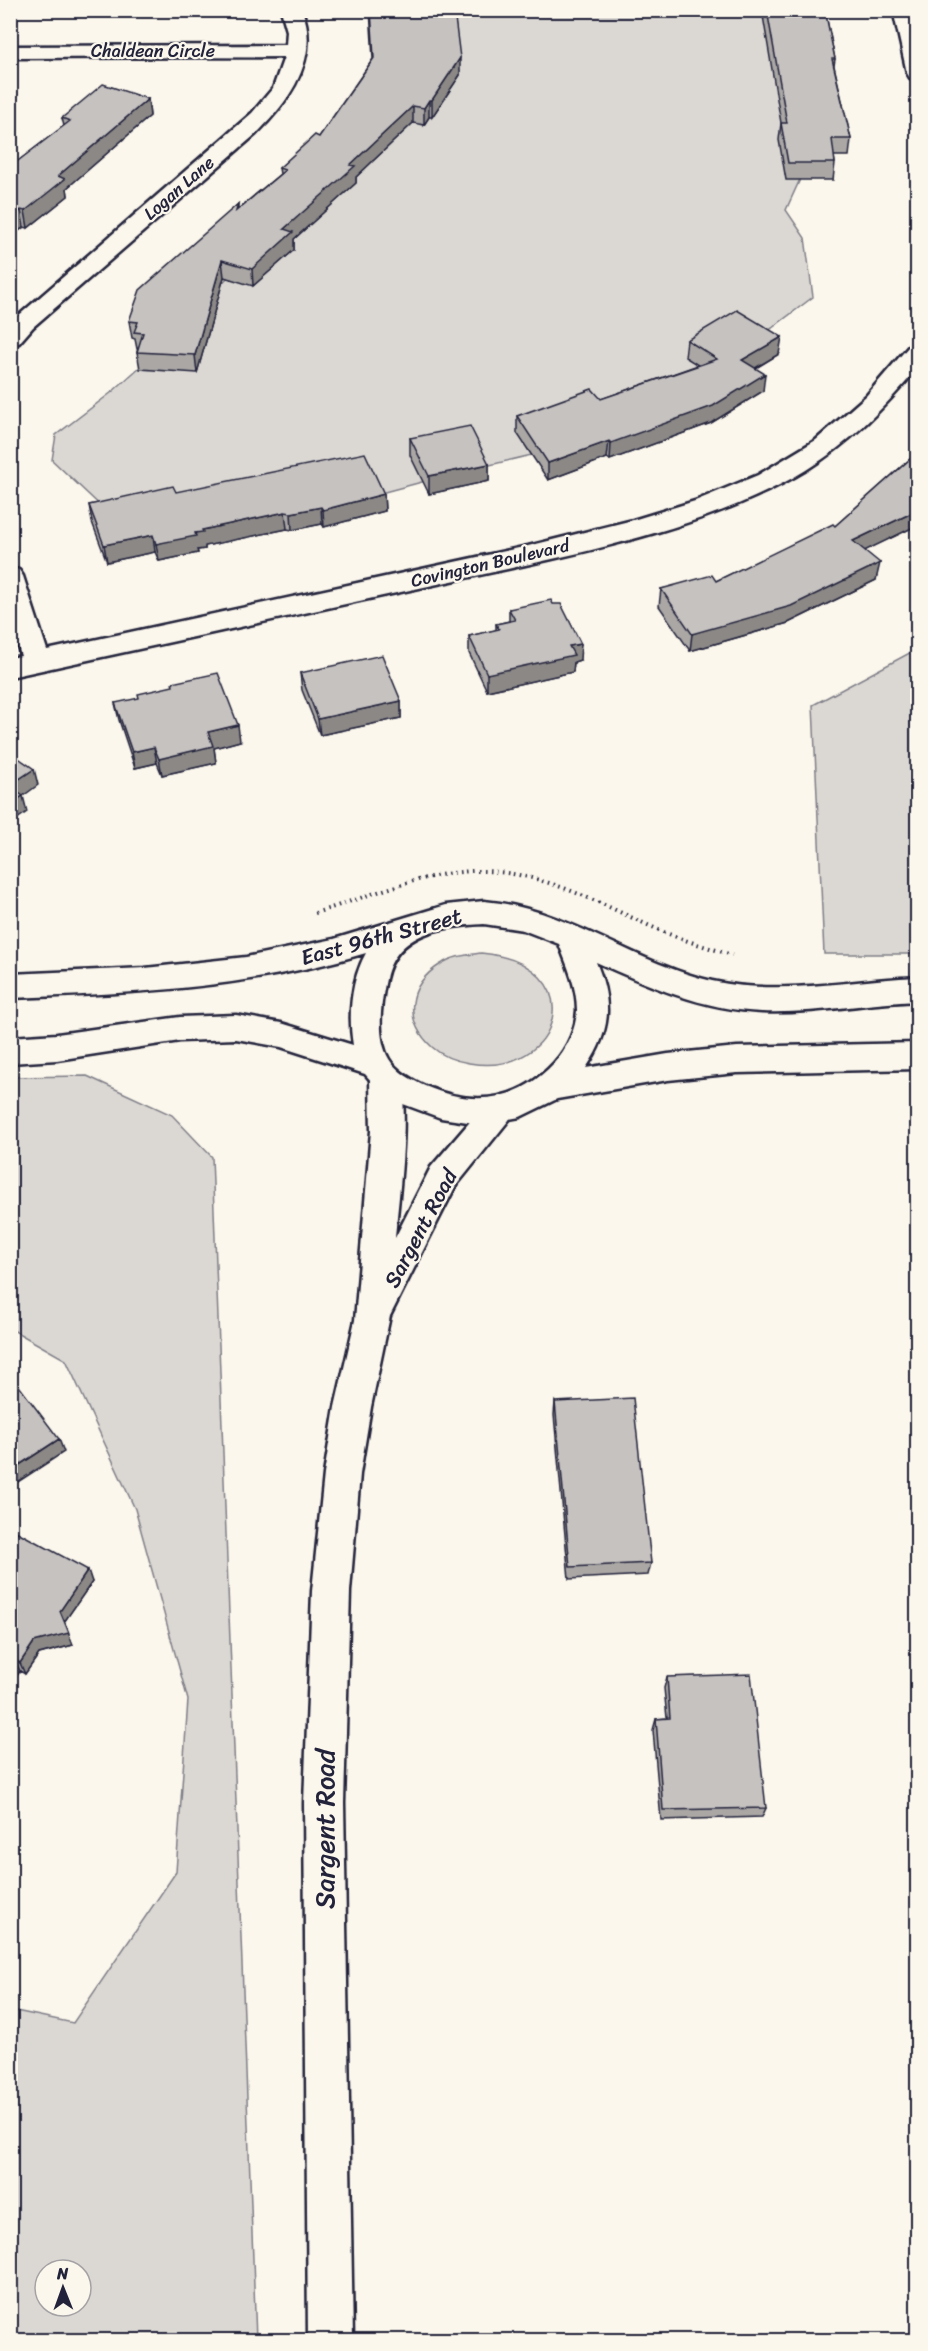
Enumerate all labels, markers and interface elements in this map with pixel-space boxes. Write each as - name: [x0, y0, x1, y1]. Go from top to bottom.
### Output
- street label: Chaldean Circle: [91, 35, 215, 67]
- street label: Logan Lane: [136, 148, 222, 228]
- street label: Covington Boulevard: [408, 529, 574, 597]
- street label: East 96th Street: [296, 896, 466, 977]
- street label: Sargent Road: [373, 1160, 469, 1295]
- street label: Sargent Road: [301, 1747, 349, 1909]
- north arrow: [33, 2258, 93, 2318]
- text: N: [56, 2259, 69, 2288]

